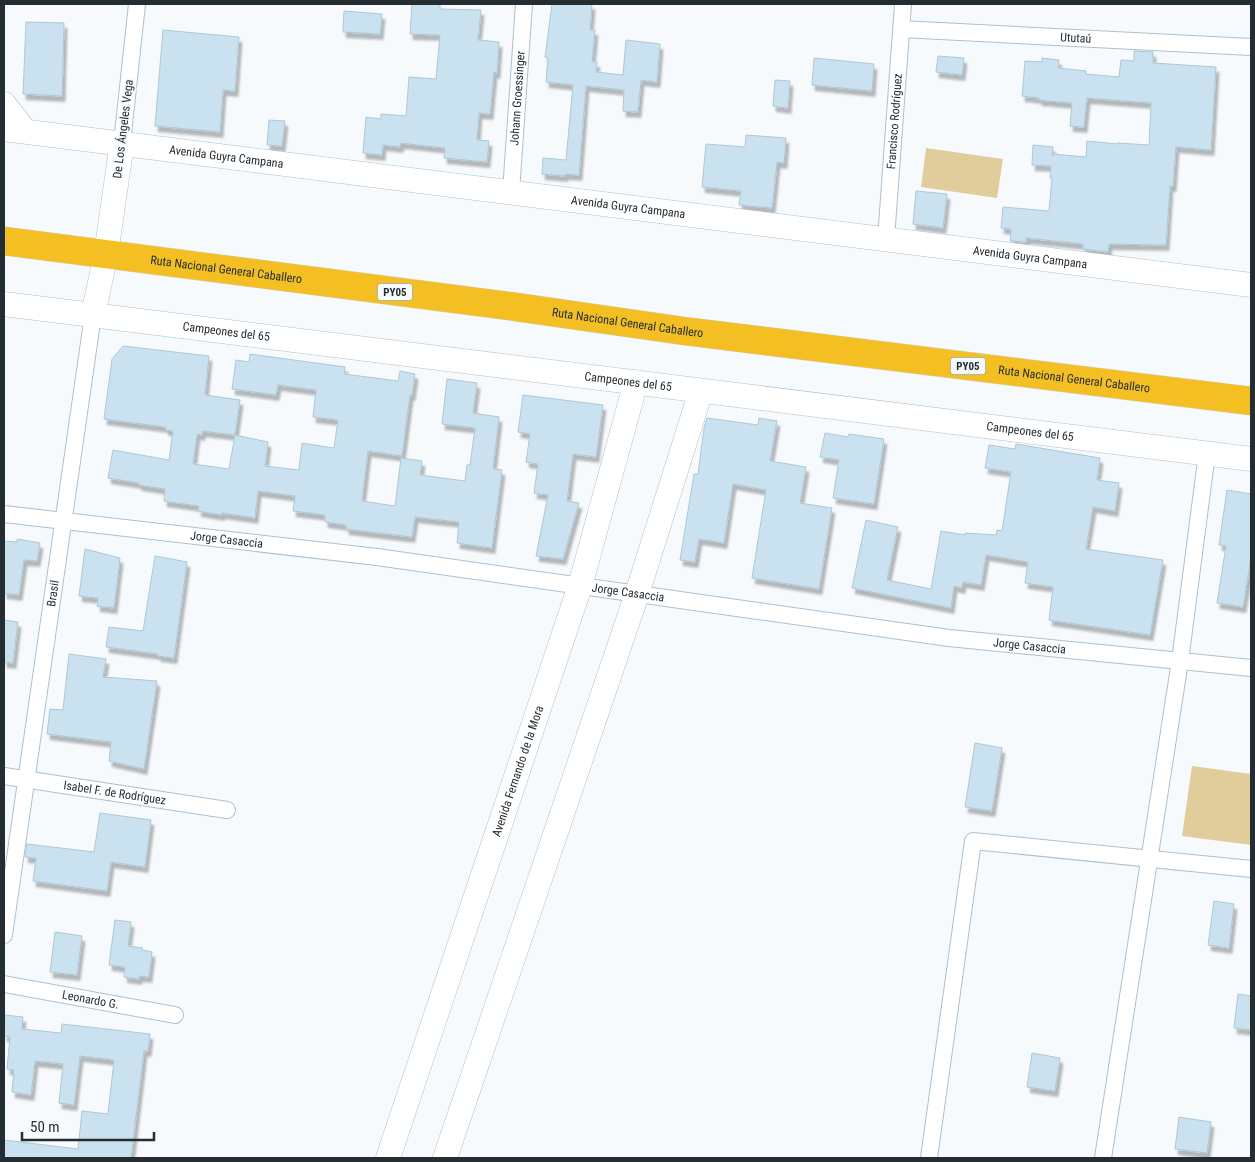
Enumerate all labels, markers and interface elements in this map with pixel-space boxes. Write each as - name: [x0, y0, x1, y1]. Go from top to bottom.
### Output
- street label: Ututaú: [1060, 30, 1092, 46]
- street label: Johann Groessinger: [507, 50, 528, 146]
- street label: Francisco Rodríguez: [884, 73, 905, 170]
- street label: De Los Ángeles Vega: [109, 78, 136, 179]
- street label: Avenida Guyra Campana: [168, 143, 284, 171]
- street label: Avenida Guyra Campana: [570, 193, 686, 221]
- street label: Avenida Guyra Campana: [972, 243, 1088, 271]
- street label: Ruta Nacional General Caballero: [150, 253, 303, 286]
- road number: PY05: [378, 284, 412, 300]
- street label: Ruta Nacional General Caballero: [551, 305, 704, 340]
- street label: Campeones del 65: [182, 319, 271, 344]
- road number: PY05: [950, 358, 986, 374]
- street label: Ruta Nacional General Caballero: [997, 363, 1151, 395]
- street label: Campeones del 65: [584, 369, 673, 394]
- street label: Campeones del 65: [986, 419, 1075, 444]
- street label: Jorge Casaccia: [189, 529, 264, 551]
- street label: Brasil: [44, 579, 62, 608]
- street label: Jorge Casaccia: [591, 580, 665, 605]
- street label: Jorge Casaccia: [992, 635, 1067, 657]
- street label: Avenida Fernando de la Mora: [489, 704, 546, 839]
- street label: Isabel F. de Rodríguez: [63, 778, 167, 808]
- street label: Leonardo G.: [61, 988, 120, 1012]
- scale bar: [22, 1110, 155, 1142]
- text: 50 m: [30, 1118, 60, 1136]

